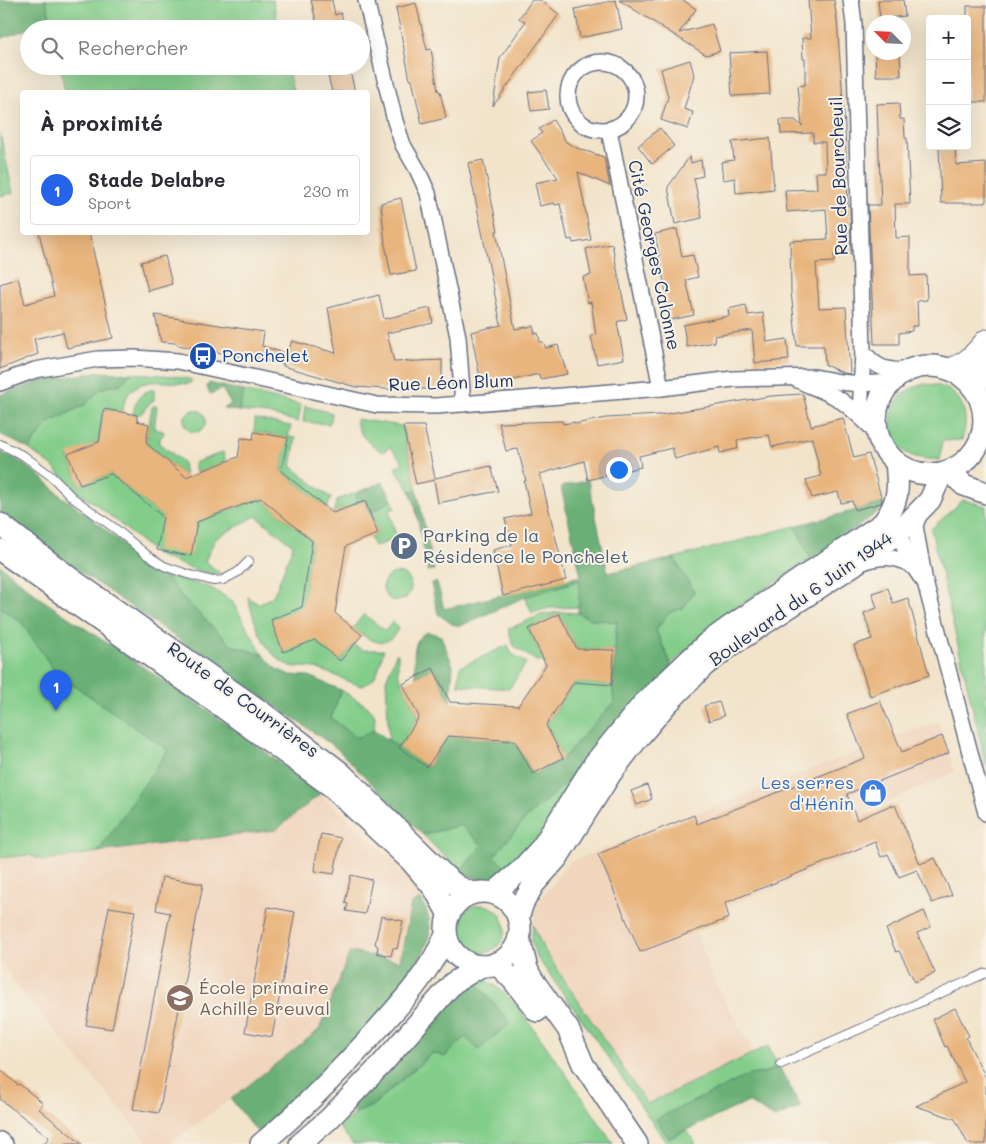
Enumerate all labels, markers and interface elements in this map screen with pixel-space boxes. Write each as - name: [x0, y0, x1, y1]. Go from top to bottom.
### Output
- north arrow: [866, 15, 911, 60]
- map controls: [926, 15, 971, 150]
- button: +: [926, 15, 971, 60]
- search box: [20, 20, 370, 75]
- icon: search: [38, 34, 66, 62]
- text: Rechercher: [78, 35, 188, 60]
- button: −: [926, 60, 971, 105]
- street label: Rue de Bourcheuil: [823, 96, 853, 256]
- button: layers: [926, 105, 971, 150]
- text: À proximité: [40, 109, 163, 136]
- street label: Cité Georges Calonne: [623, 158, 687, 352]
- text: Stade Delabre: [88, 167, 225, 192]
- text: 1: [53, 180, 61, 201]
- text: 230 m: [303, 180, 349, 201]
- text: Sport: [88, 192, 131, 213]
- bus stop icon: Ponchelet: [188, 341, 218, 371]
- place label: Ponchelet: [222, 343, 309, 367]
- street label: Rue Léon Blum: [388, 368, 514, 396]
- your location: [606, 457, 632, 483]
- place label: Parking de la Résidence le Ponchelet: [423, 523, 629, 568]
- street label: Boulevard du 6 Juin 1944: [704, 525, 897, 671]
- parking icon: Parking de la Résidence le Ponchelet: [389, 531, 419, 561]
- street label: Route de Courrières: [163, 636, 324, 762]
- pin: 1: [40, 670, 72, 711]
- place label: Les serres d'Hénin: [761, 770, 854, 815]
- shop icon: Les serres d'Hénin: [858, 778, 888, 808]
- place label: École primaire Achille Breuval: [199, 975, 330, 1020]
- school or university icon: École primaire Achille Breuval: [165, 983, 195, 1013]

